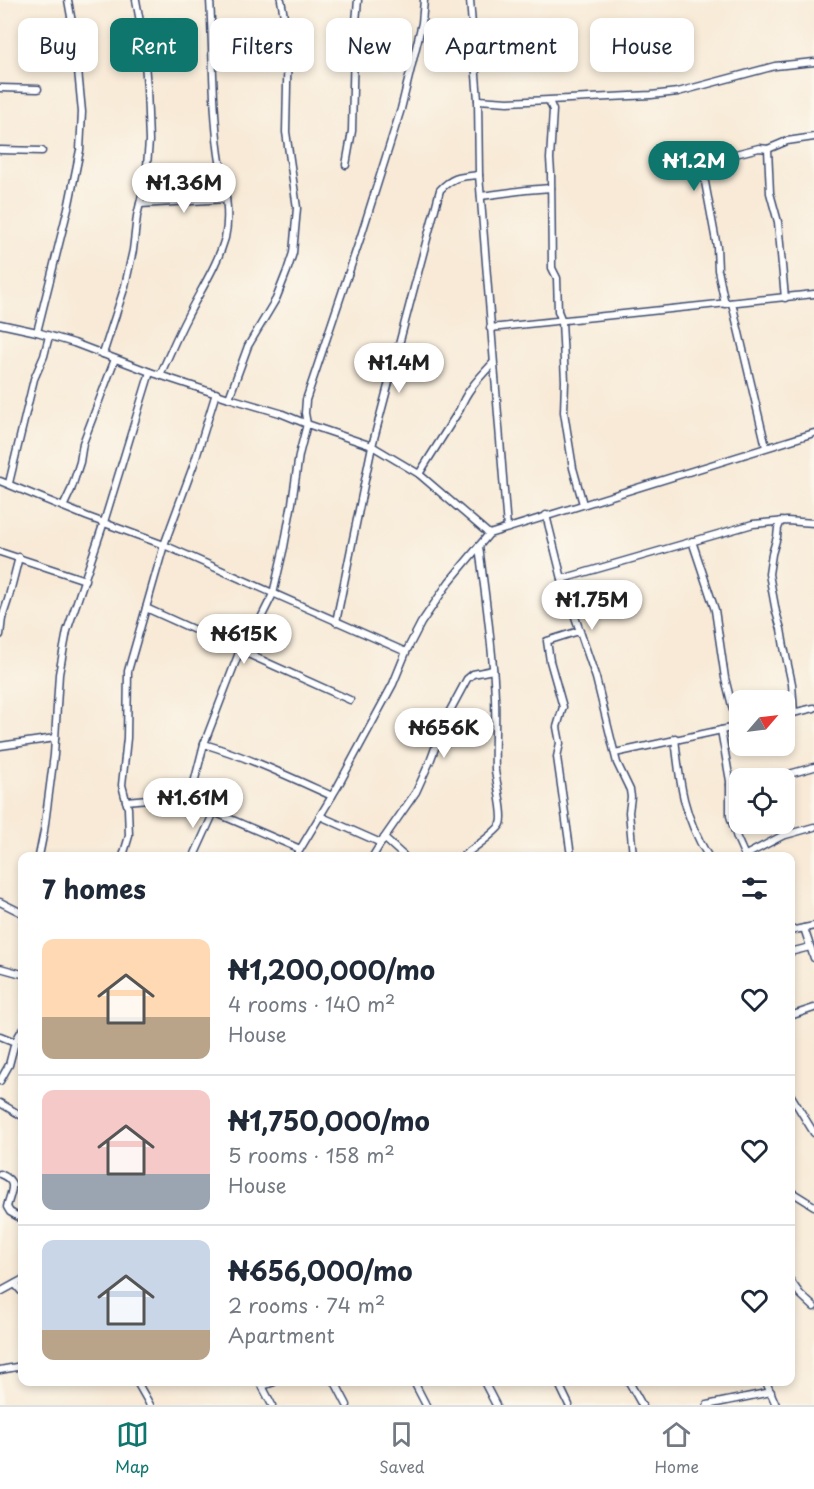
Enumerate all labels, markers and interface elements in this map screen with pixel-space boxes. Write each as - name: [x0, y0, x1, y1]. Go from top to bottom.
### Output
- chip: Buy: [18, 18, 98, 72]
- chip: Rent: [110, 18, 198, 72]
- chip: Filters: [210, 18, 314, 72]
- chip: New: [326, 18, 412, 72]
- chip: Apartment: [424, 18, 578, 72]
- chip: House: [590, 18, 694, 72]
- pin: ₦1.2M: [652, 141, 736, 192]
- text: ₦1.2M: [662, 145, 726, 175]
- pin: ₦1.36M: [135, 163, 233, 214]
- text: ₦1.36M: [146, 167, 222, 197]
- pin: ₦1.4M: [357, 343, 441, 394]
- text: ₦1.4M: [368, 347, 430, 377]
- pin: ₦1.75M: [543, 580, 641, 631]
- text: ₦1.75M: [556, 584, 628, 614]
- pin: ₦615K: [202, 614, 286, 665]
- text: ₦615K: [211, 618, 277, 648]
- north arrow: [729, 690, 795, 756]
- map controls: [729, 690, 795, 834]
- pin: ₦656K: [402, 708, 486, 759]
- text: ₦656K: [409, 712, 479, 742]
- button: locate: [729, 768, 795, 834]
- pin: ₦1.61M: [144, 778, 242, 829]
- text: ₦1.61M: [157, 782, 229, 812]
- text: 7 homes: [42, 869, 146, 908]
- icon: filters: [738, 872, 771, 905]
- text: ₦1,200,000/mo: [228, 950, 435, 989]
- icon: home: [90, 963, 162, 1035]
- icon: heart: [738, 983, 771, 1016]
- text: 4 rooms · 140 m²: [228, 989, 395, 1019]
- text: House: [228, 1019, 287, 1049]
- text: ₦1,750,000/mo: [228, 1101, 430, 1140]
- icon: home: [90, 1114, 162, 1186]
- icon: heart: [738, 1134, 771, 1167]
- text: 5 rooms · 158 m²: [228, 1140, 395, 1170]
- text: House: [228, 1170, 287, 1200]
- text: ₦656,000/mo: [228, 1251, 413, 1290]
- icon: home: [90, 1264, 162, 1336]
- icon: heart: [738, 1284, 771, 1317]
- text: 2 rooms · 74 m²: [228, 1290, 385, 1320]
- text: Apartment: [228, 1320, 335, 1350]
- tab: Map: [115, 1418, 149, 1478]
- tab: Saved: [379, 1418, 425, 1478]
- tab: Home: [655, 1418, 699, 1478]

